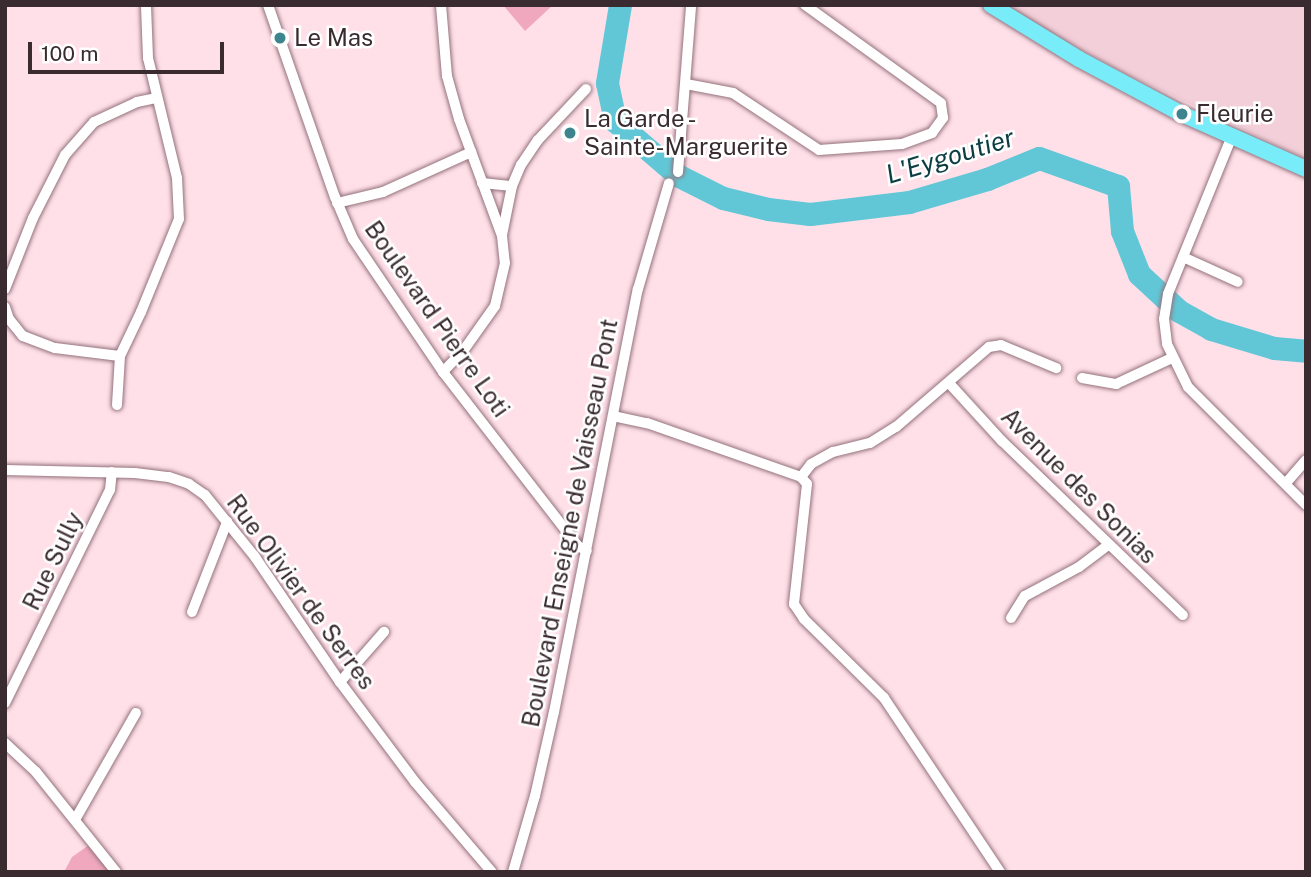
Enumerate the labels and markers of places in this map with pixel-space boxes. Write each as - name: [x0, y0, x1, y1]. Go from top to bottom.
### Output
- place label: Le Mas: [294, 24, 373, 52]
- marker: Le Mas: [272, 30, 288, 46]
- place label: Fleurie: [1196, 100, 1273, 128]
- place label: La Garde - Sainte-Marguerite: [584, 105, 788, 161]
- marker: Fleurie: [1174, 106, 1190, 122]
- marker: La Garde - Sainte-Marguerite: [562, 125, 578, 141]

